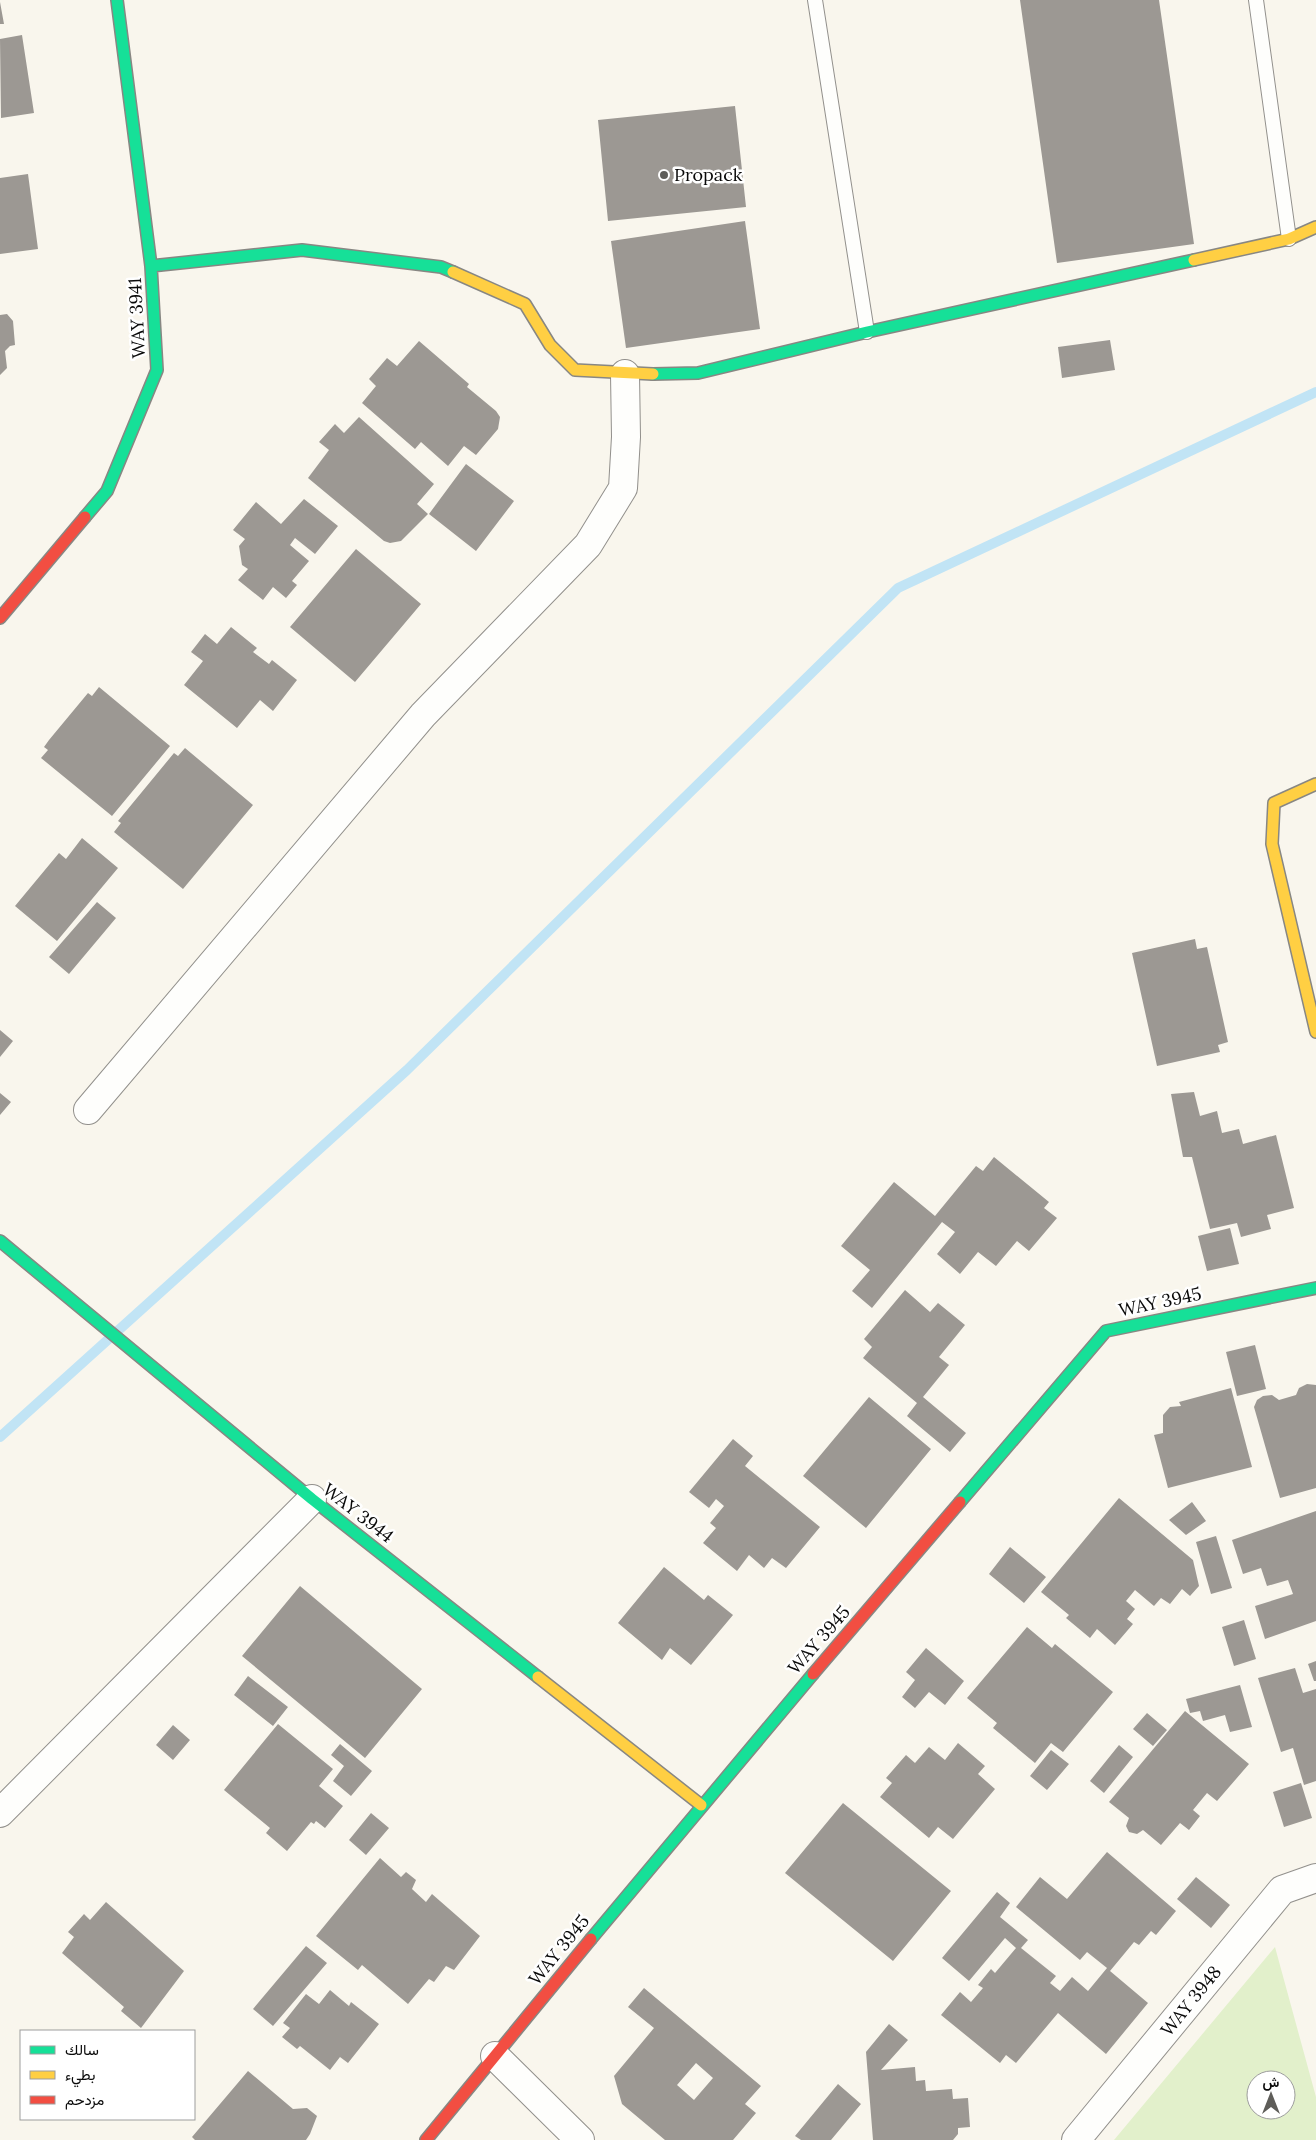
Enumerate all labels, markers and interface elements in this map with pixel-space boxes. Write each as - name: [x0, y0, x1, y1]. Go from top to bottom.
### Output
- place label: Propack: [674, 163, 743, 186]
- marker: Propack: [658, 169, 670, 181]
- street label: WAY 3941: [123, 277, 150, 359]
- street label: WAY 3945: [1116, 1282, 1203, 1321]
- street label: WAY 3944: [318, 1478, 399, 1548]
- street label: WAY 3945: [782, 1600, 855, 1679]
- street label: WAY 3945: [523, 1910, 594, 1990]
- street label: WAY 3948: [1155, 1961, 1226, 2041]
- legend: [20, 2030, 195, 2120]
- text: سالك: [65, 2040, 99, 2059]
- text: بطيء: [65, 2065, 95, 2088]
- north arrow: [1246, 2070, 1296, 2120]
- text: ش: [1263, 2073, 1280, 2091]
- text: مزدحم: [65, 2090, 104, 2110]

